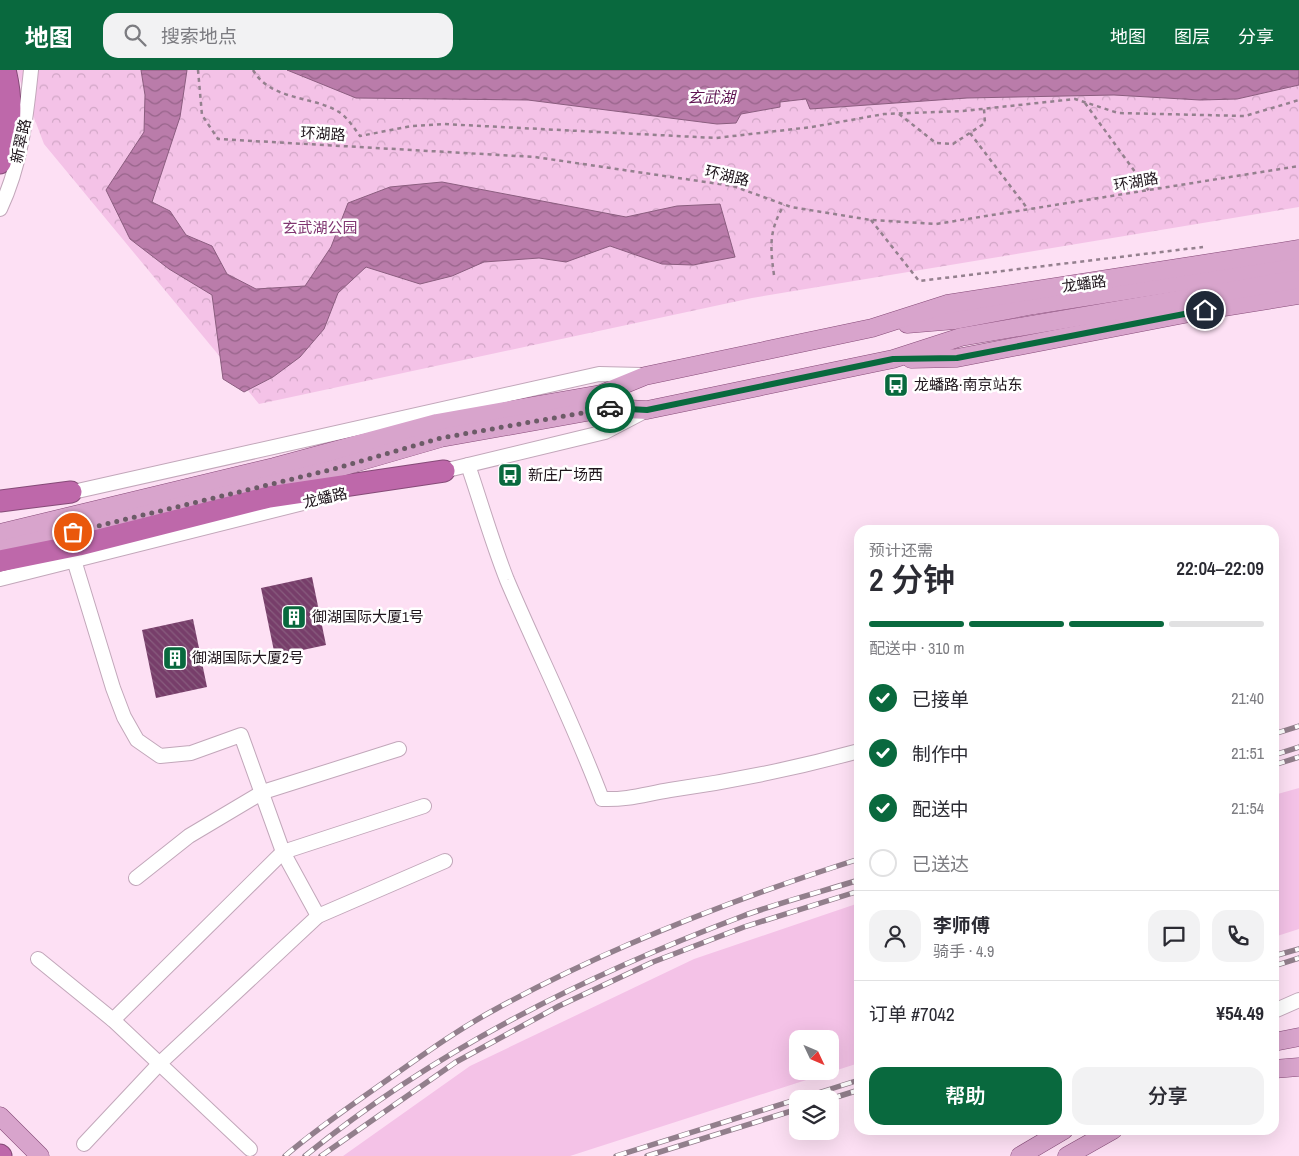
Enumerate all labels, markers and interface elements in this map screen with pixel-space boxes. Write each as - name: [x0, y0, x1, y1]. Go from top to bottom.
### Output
- search box: [103, 13, 453, 58]
- text: 地图: [25, 21, 73, 53]
- icon: search: [121, 21, 149, 49]
- text: 搜索地点: [161, 23, 237, 49]
- text: 地图: [1110, 24, 1146, 49]
- text: 图层: [1174, 24, 1210, 49]
- text: 分享: [1238, 24, 1274, 49]
- water label: 玄武湖: [687, 86, 738, 108]
- street label: 新翠路: [6, 117, 35, 165]
- street label: 环湖路: [300, 122, 346, 145]
- street label: 环湖路: [703, 160, 751, 191]
- street label: 环湖路: [1112, 167, 1160, 196]
- park label: 玄武湖公园: [282, 217, 358, 238]
- street label: 龙蟠路: [1060, 270, 1108, 297]
- pin: [1184, 289, 1226, 331]
- icon: home: [1191, 296, 1219, 324]
- bus stop icon: 龙蟠路·南京站东: [883, 372, 909, 398]
- place label: 龙蟠路·南京站东: [914, 374, 1022, 395]
- courier: [585, 383, 635, 433]
- icon: car: [596, 394, 624, 422]
- bus stop icon: 新庄广场西: [497, 462, 523, 488]
- place label: 新庄广场西: [528, 464, 603, 485]
- street label: 龙蟠路: [301, 482, 349, 513]
- pin: [52, 511, 94, 553]
- icon: bag: [59, 518, 87, 546]
- text: 预计还需: [869, 539, 933, 561]
- text: 22:04–22:09: [1176, 555, 1264, 581]
- text: 2 分钟: [869, 558, 955, 601]
- building icon: 御湖国际大厦1号: [281, 604, 307, 630]
- place label: 御湖国际大厦1号: [312, 606, 424, 627]
- text: 配送中 · 310 m: [869, 637, 964, 659]
- building icon: 御湖国际大厦2号: [162, 645, 188, 671]
- place label: 御湖国际大厦2号: [192, 647, 304, 668]
- icon: check: [869, 684, 897, 712]
- text: 已接单: [912, 686, 969, 712]
- text: 21:40: [1231, 687, 1264, 709]
- icon: check: [869, 739, 897, 767]
- text: 制作中: [912, 741, 969, 767]
- text: 21:51: [1231, 742, 1264, 764]
- icon: check: [869, 794, 897, 822]
- text: 配送中: [912, 796, 969, 822]
- text: 21:54: [1231, 797, 1264, 819]
- text: 已送达: [912, 851, 969, 877]
- button: person: [869, 910, 921, 962]
- button: chat: [1148, 910, 1200, 962]
- button: phone: [1212, 910, 1264, 962]
- text: 李师傅: [933, 912, 990, 938]
- text: 骑手 · 4.9: [933, 940, 994, 962]
- text: ¥54.49: [1216, 1000, 1264, 1026]
- text: 订单 #7042: [869, 1001, 955, 1027]
- north arrow: [789, 1030, 839, 1080]
- map controls: [789, 1030, 839, 1140]
- button: 帮助: [869, 1067, 1062, 1125]
- button: 分享: [1072, 1067, 1264, 1125]
- button: layers: [789, 1090, 839, 1140]

